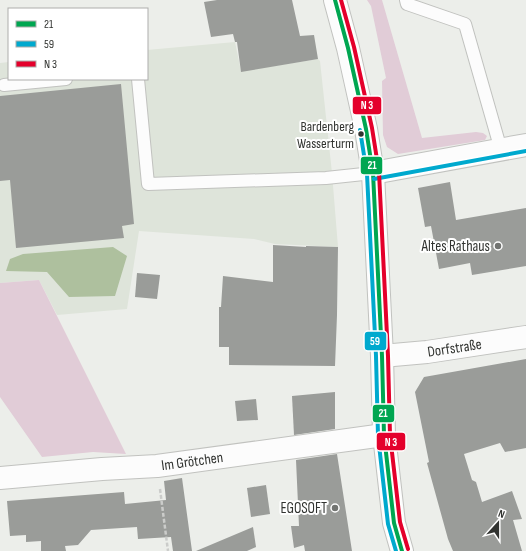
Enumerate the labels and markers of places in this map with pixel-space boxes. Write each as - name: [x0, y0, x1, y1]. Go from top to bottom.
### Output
- place label: Bardenberg Wasserturm: [297, 118, 354, 152]
- marker: Bardenberg Wasserturm: [356, 129, 366, 139]
- place label: Altes Rathaus: [420, 237, 490, 256]
- marker: Altes Rathaus: [493, 241, 503, 251]
- place label: EGOSOFT: [280, 499, 327, 518]
- marker: EGOSOFT: [330, 503, 340, 513]

